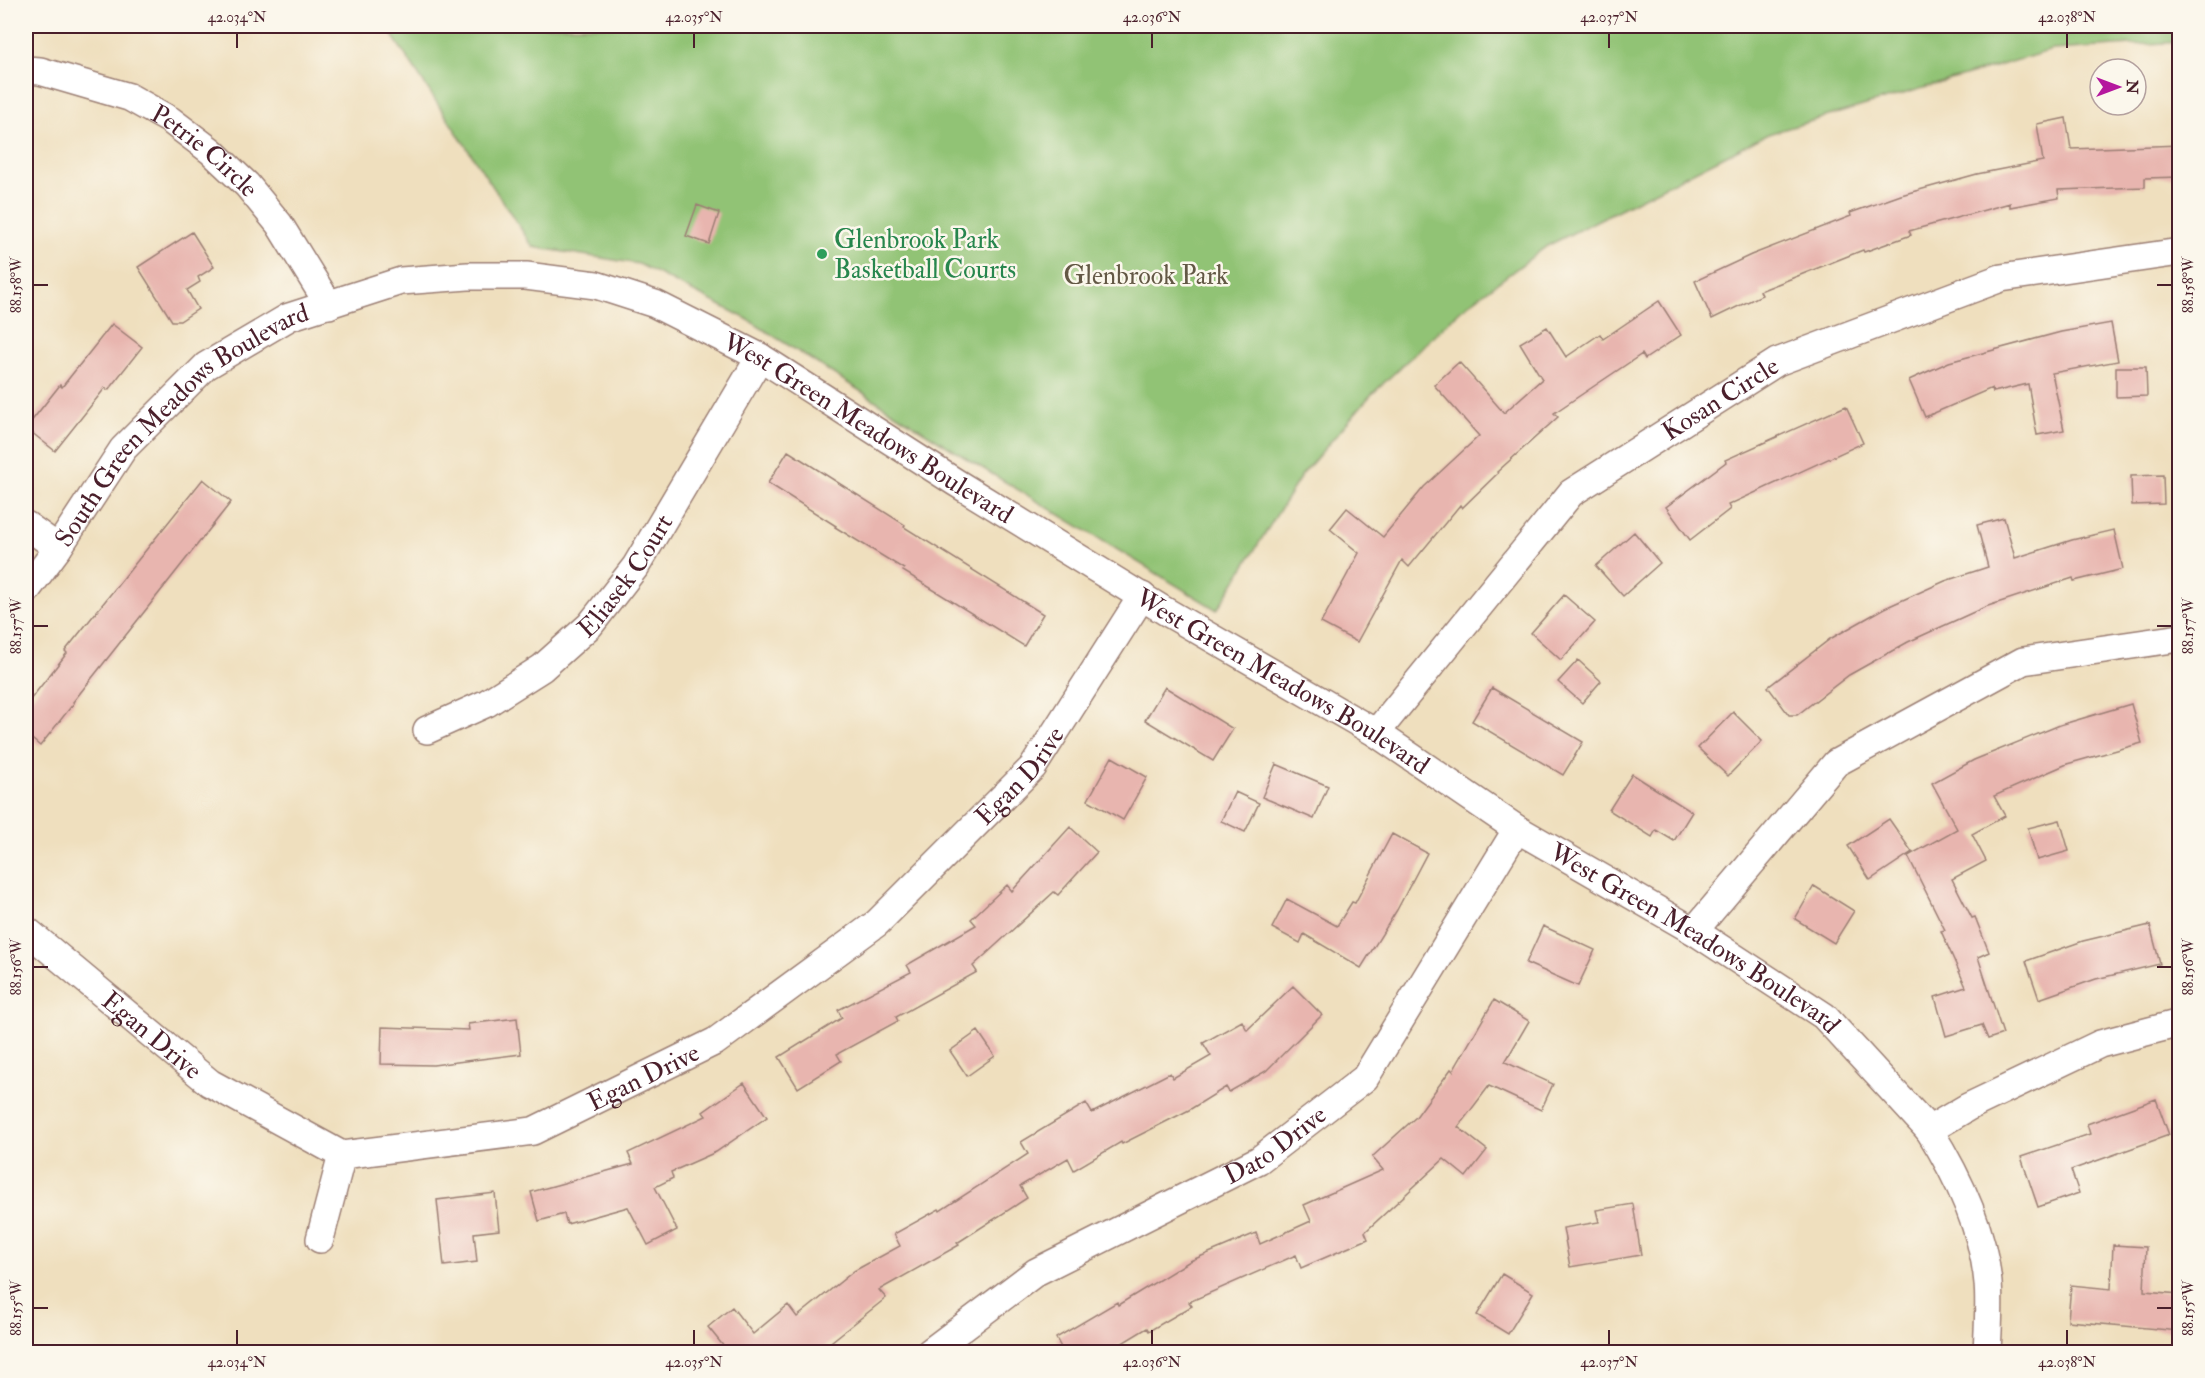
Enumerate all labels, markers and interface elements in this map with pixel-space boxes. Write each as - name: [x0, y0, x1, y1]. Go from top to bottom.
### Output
- text: 42.034°N: [208, 8, 267, 27]
- text: 42.035°N: [665, 8, 723, 27]
- text: 42.036°N: [1123, 8, 1182, 27]
- text: 42.037°N: [1580, 8, 1638, 27]
- text: 42.038°N: [2038, 8, 2096, 27]
- north arrow: [2088, 57, 2148, 117]
- text: N: [2122, 79, 2142, 95]
- street label: Petrie Circle: [145, 98, 265, 204]
- place label: Glenbrook Park Basketball Courts: [834, 224, 1016, 286]
- marker: Glenbrook Park Basketball Courts: [815, 247, 829, 261]
- text: 88.158°W: [7, 256, 26, 313]
- text: 88.158°W: [2179, 256, 2198, 313]
- park label: Glenbrook Park: [1063, 260, 1229, 292]
- street label: South Green Meadows Boulevard: [48, 297, 313, 553]
- street label: West Green Meadows Boulevard: [717, 326, 1019, 531]
- street label: Kosan Circle: [1656, 350, 1785, 448]
- street label: Eliasek Court: [571, 509, 680, 645]
- street label: West Green Meadows Boulevard: [1129, 581, 1436, 782]
- text: 88.157°W: [7, 597, 26, 654]
- text: 88.157°W: [2179, 597, 2198, 654]
- street label: Egan Drive: [969, 721, 1072, 833]
- street label: West Green Meadows Boulevard: [1543, 836, 1847, 1040]
- text: 88.156°W: [7, 938, 26, 995]
- text: 88.156°W: [2179, 938, 2198, 995]
- street label: Egan Drive: [95, 985, 208, 1087]
- street label: Egan Drive: [582, 1037, 705, 1119]
- street label: Dato Drive: [1219, 1099, 1333, 1192]
- text: 88.155°W: [7, 1279, 26, 1336]
- text: 88.155°W: [2179, 1279, 2198, 1336]
- text: 42.034°N: [208, 1353, 267, 1372]
- text: 42.035°N: [665, 1353, 723, 1372]
- text: 42.036°N: [1123, 1353, 1182, 1372]
- text: 42.037°N: [1580, 1353, 1638, 1372]
- text: 42.038°N: [2038, 1353, 2096, 1372]

